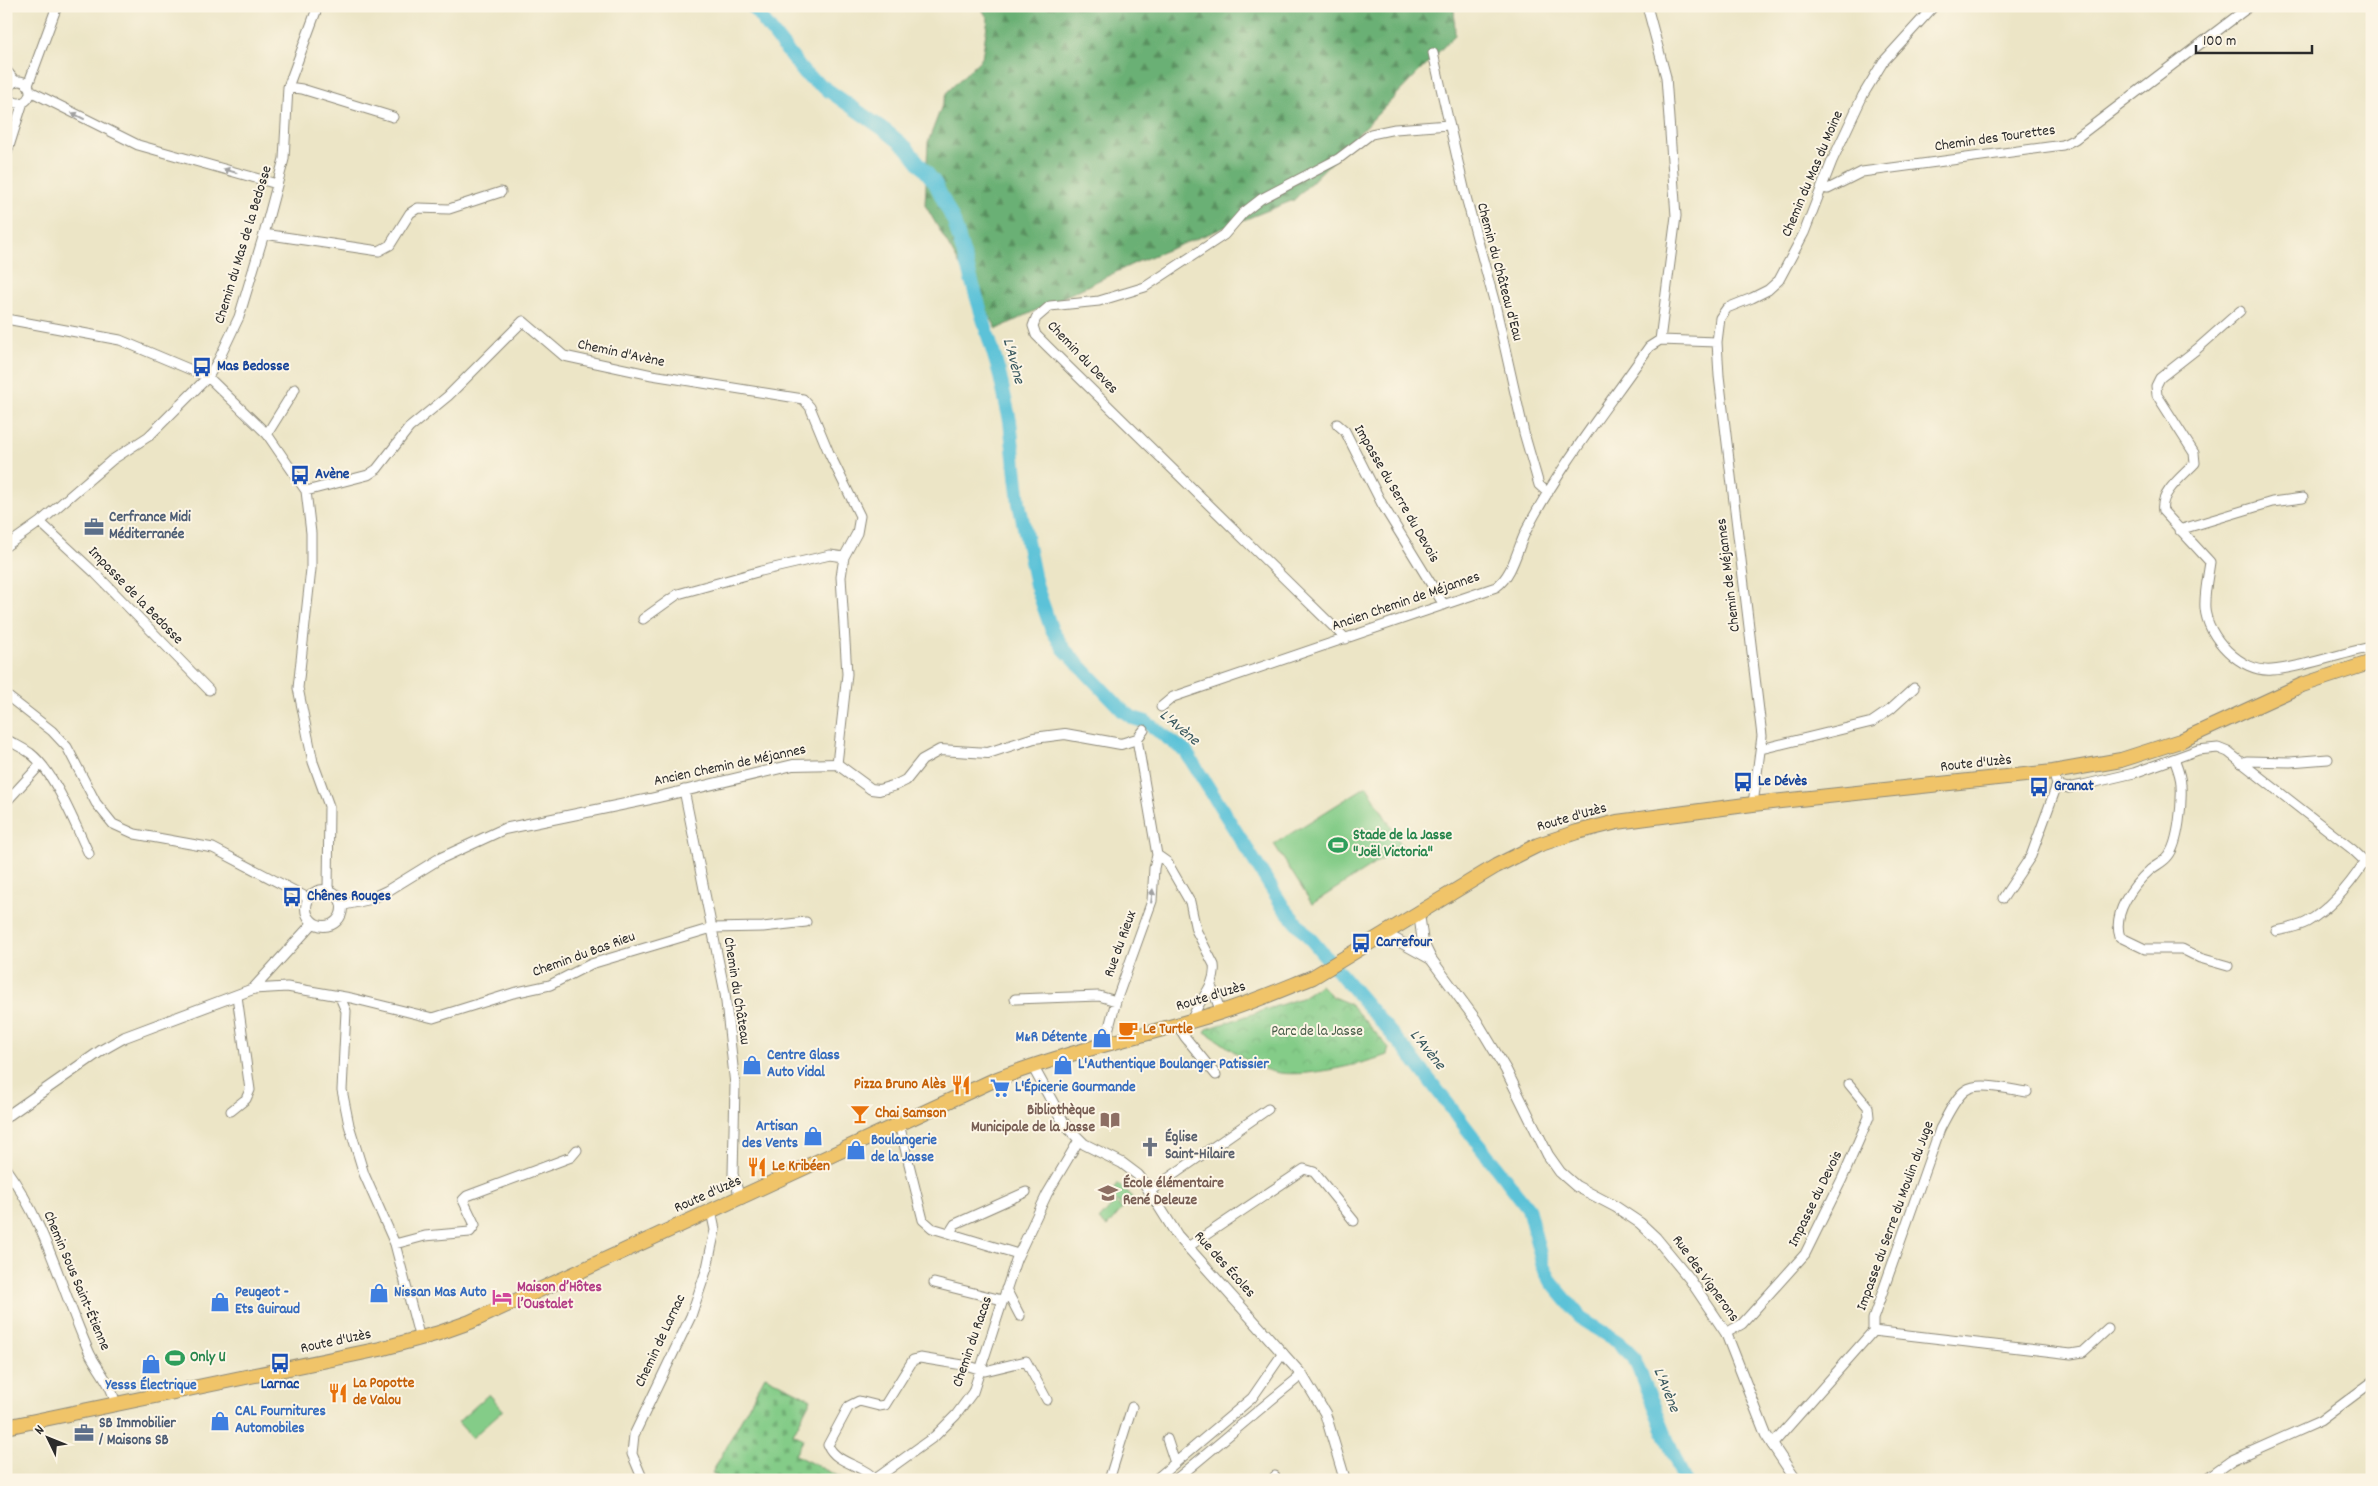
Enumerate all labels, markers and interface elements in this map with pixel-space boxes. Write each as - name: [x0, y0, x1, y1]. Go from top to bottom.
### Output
- scale bar: [2196, 22, 2312, 54]
- text: 100 m: [2203, 31, 2236, 53]
- street label: Chemin du Mas du Moine: [1776, 107, 1850, 241]
- one-way arrow: [71, 112, 85, 120]
- street label: Chemin des Tourettes: [1933, 120, 2057, 158]
- street label: Chemin du Mas de la Bedosse: [209, 163, 279, 327]
- one-way arrow: [222, 167, 238, 175]
- street label: Chemin du Château d'Eau: [1470, 200, 1528, 344]
- street label: Chemin du Deves: [1041, 316, 1123, 400]
- street label: Chemin d'Avène: [575, 334, 667, 374]
- water label: L'Avène: [996, 336, 1030, 387]
- bus stop icon: Mas Bedosse: [191, 356, 213, 378]
- place label: Mas Bedosse: [217, 356, 290, 378]
- street label: Impasse du Serre du Devois: [1347, 421, 1445, 567]
- bus stop icon: Avène: [289, 464, 311, 486]
- place label: Avène: [315, 464, 350, 486]
- place label: Cerfrance Midi Méditerranée: [109, 507, 191, 546]
- office icon: Cerfrance Midi Méditerranée: [83, 516, 105, 538]
- street label: Chemin de Méjannes: [1711, 517, 1747, 633]
- street label: Impasse de la Bedosse: [82, 542, 188, 650]
- street label: Ancien Chemin de Méjannes: [1329, 566, 1483, 638]
- water label: L'Avène: [1154, 704, 1205, 752]
- street label: Ancien Chemin de Méjannes: [652, 739, 808, 793]
- street label: Route d'Uzès: [1939, 749, 2013, 779]
- bus stop icon: Le Dévès: [1732, 771, 1754, 793]
- place label: Le Dévès: [1758, 771, 1807, 793]
- bus stop icon: Granat: [2028, 776, 2050, 798]
- place label: Granat: [2054, 776, 2094, 798]
- street label: Route d'Uzès: [1534, 798, 1610, 838]
- place label: Stade de la Jasse "Joël Victoria": [1353, 825, 1452, 864]
- sports icon: Stade de la Jasse "Joël Victoria": [1327, 834, 1349, 856]
- bus stop icon: Chênes Rouges: [281, 886, 303, 908]
- place label: Chênes Rouges: [307, 886, 391, 908]
- one-way arrow: [1148, 887, 1156, 903]
- street label: Rue du Rieux: [1099, 907, 1143, 980]
- street label: Chemin du Bas Rieu: [529, 926, 639, 984]
- bus stop icon: Carrefour: [1350, 932, 1372, 954]
- place label: Carrefour: [1376, 932, 1433, 954]
- street label: Chemin du Château: [717, 936, 755, 1046]
- street label: Route d'Uzès: [1173, 976, 1249, 1018]
- cafe icon: Le Turtle: [1117, 1019, 1139, 1041]
- place label: Le Turtle: [1143, 1019, 1193, 1041]
- park label: Parc de la Jasse: [1271, 1021, 1363, 1043]
- water label: L'Avène: [1403, 1025, 1451, 1076]
- place label: M&R Détente: [1015, 1027, 1087, 1049]
- shop icon: M&R Détente: [1091, 1027, 1113, 1049]
- place label: Centre Glass Auto Vidal: [767, 1045, 840, 1084]
- shop icon: Centre Glass Auto Vidal: [741, 1054, 763, 1076]
- shop icon: L'Authentique Boulanger Patissier: [1052, 1054, 1074, 1076]
- place label: L'Authentique Boulanger Patissier: [1078, 1054, 1269, 1076]
- place label: Pizza Bruno Alès: [854, 1074, 946, 1096]
- restaurant icon: Pizza Bruno Alès: [950, 1074, 972, 1096]
- supermarket icon: L'Épicerie Gourmande: [989, 1077, 1011, 1099]
- place label: L'Épicerie Gourmande: [1015, 1077, 1136, 1099]
- place label: Bibliothèque Municipale de la Jasse: [971, 1100, 1095, 1139]
- bar icon: Chai Samson: [849, 1103, 871, 1125]
- place label: Chai Samson: [875, 1103, 946, 1125]
- library icon: Bibliothèque Municipale de la Jasse: [1099, 1109, 1121, 1131]
- place label: Artisan des Vents: [742, 1116, 798, 1155]
- street label: Impasse du Serre du Moulin du Juge: [1851, 1118, 1941, 1314]
- shop icon: Artisan des Vents: [802, 1125, 824, 1147]
- place label: Église Saint-Hilaire: [1165, 1127, 1235, 1166]
- place label: Boulangerie de la Jasse: [871, 1130, 937, 1169]
- church icon: Église Saint-Hilaire: [1139, 1136, 1161, 1158]
- shop icon: Boulangerie de la Jasse: [845, 1139, 867, 1161]
- street label: Impasse du Devois: [1783, 1147, 1849, 1251]
- restaurant icon: Le Kribéen: [746, 1156, 768, 1178]
- place label: Le Kribéen: [772, 1156, 830, 1178]
- street label: Route d'Uzès: [671, 1170, 745, 1220]
- place label: École élémentaire René Deleuze: [1123, 1173, 1224, 1212]
- school or university icon: École élémentaire René Deleuze: [1097, 1182, 1119, 1204]
- street label: Chemin Sous Saint-Étienne: [37, 1208, 116, 1355]
- street label: Rue des Écoles: [1188, 1227, 1260, 1303]
- street label: Rue des Vignerons: [1666, 1231, 1744, 1327]
- place label: Maison d’Hôtes l’Oustalet: [517, 1277, 602, 1316]
- place label: Peugeot - Ets Guiraud: [235, 1282, 300, 1321]
- shop icon: Nissan Mas Auto: [368, 1282, 390, 1304]
- place label: Nissan Mas Auto: [394, 1282, 487, 1304]
- hotel icon: Maison d’Hôtes l’Oustalet: [491, 1286, 513, 1308]
- shop icon: Peugeot - Ets Guiraud: [209, 1291, 231, 1313]
- street label: Chemin de Larnac: [630, 1291, 692, 1391]
- street label: Chemin du Racas: [947, 1294, 999, 1390]
- street label: Route d'Uzès: [299, 1324, 373, 1360]
- sports icon: Only U: [164, 1347, 186, 1369]
- place label: Only U: [190, 1347, 226, 1369]
- bus stop icon: Larnac: [269, 1352, 291, 1374]
- shop icon: Yesss Électrique: [140, 1353, 162, 1375]
- water label: L'Avène: [1647, 1364, 1686, 1417]
- place label: La Popotte de Valou: [353, 1373, 415, 1412]
- place label: Larnac: [261, 1374, 299, 1396]
- place label: Yesss Électrique: [104, 1375, 197, 1397]
- restaurant icon: La Popotte de Valou: [327, 1382, 349, 1404]
- place label: CAL Fournitures Automobiles: [235, 1401, 326, 1440]
- shop icon: CAL Fournitures Automobiles: [209, 1410, 231, 1432]
- place label: SB Immobilier / Maisons SB: [98, 1413, 176, 1452]
- north arrow: [22, 1414, 72, 1464]
- text: N: [30, 1421, 50, 1440]
- office icon: SB Immobilier / Maisons SB: [73, 1422, 95, 1444]

